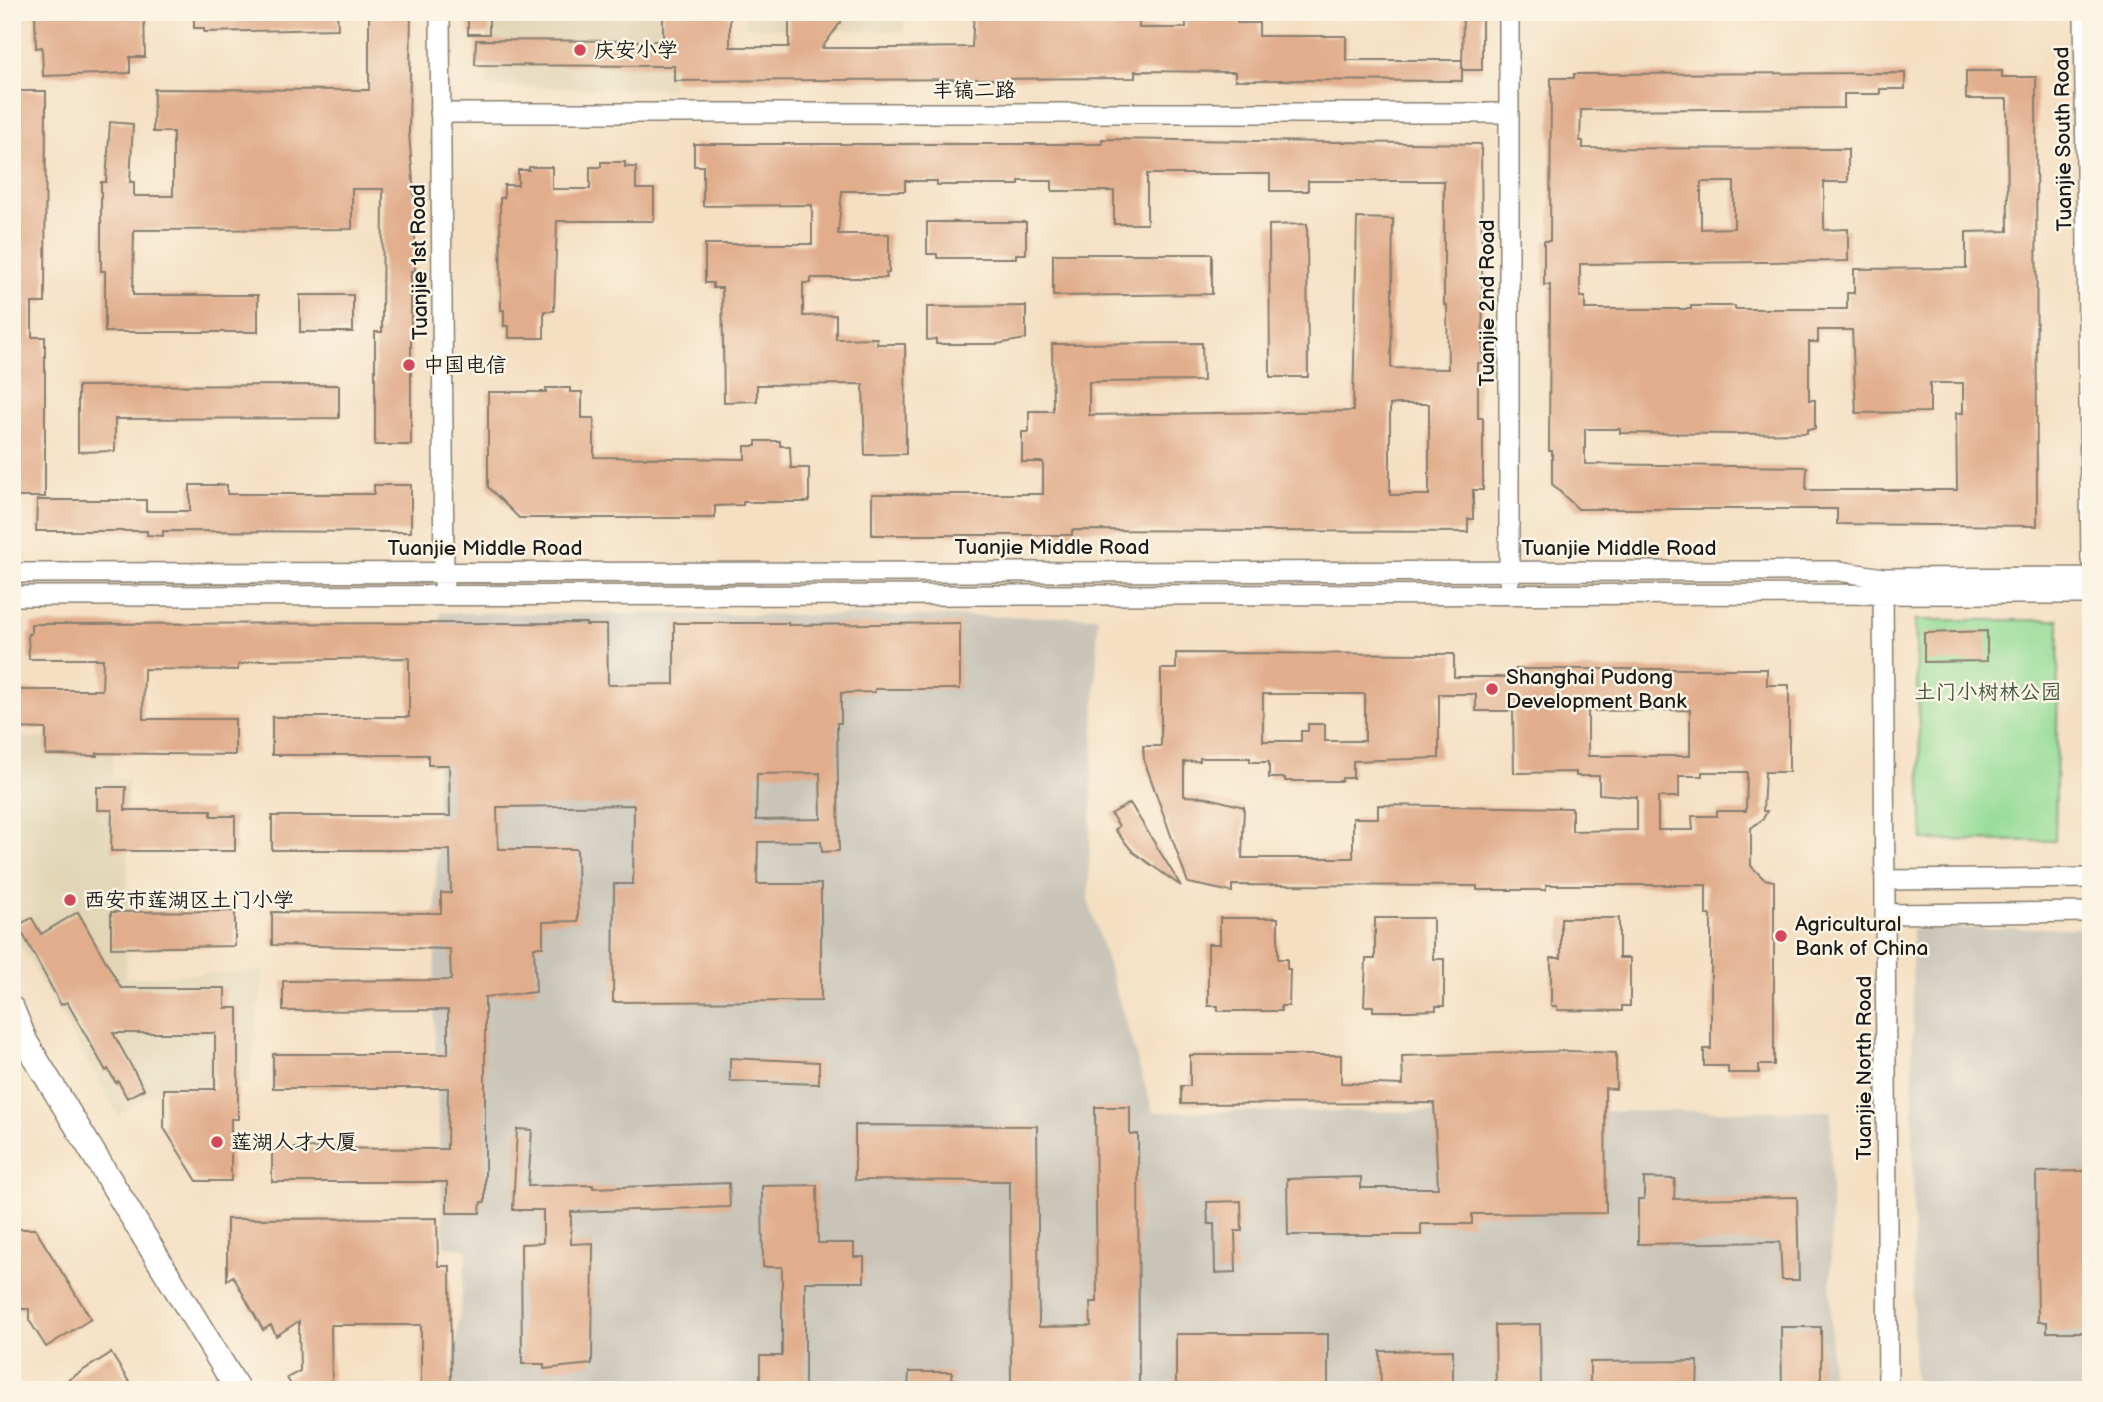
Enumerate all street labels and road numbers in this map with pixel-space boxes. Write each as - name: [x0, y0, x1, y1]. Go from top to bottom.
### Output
- street label: Tuanjie South Road: [2049, 46, 2078, 232]
- street label: 丰镐二路: [932, 78, 1016, 103]
- street label: Tuanjie 1st Road: [406, 184, 433, 340]
- street label: Tuanjie 2nd Road: [1475, 219, 1500, 387]
- street label: Tuanjie Middle Road: [954, 535, 1150, 560]
- street label: Tuanjie Middle Road: [387, 536, 583, 561]
- street label: Tuanjie Middle Road: [1521, 536, 1717, 561]
- street label: Tuanjie North Road: [1852, 976, 1877, 1160]

